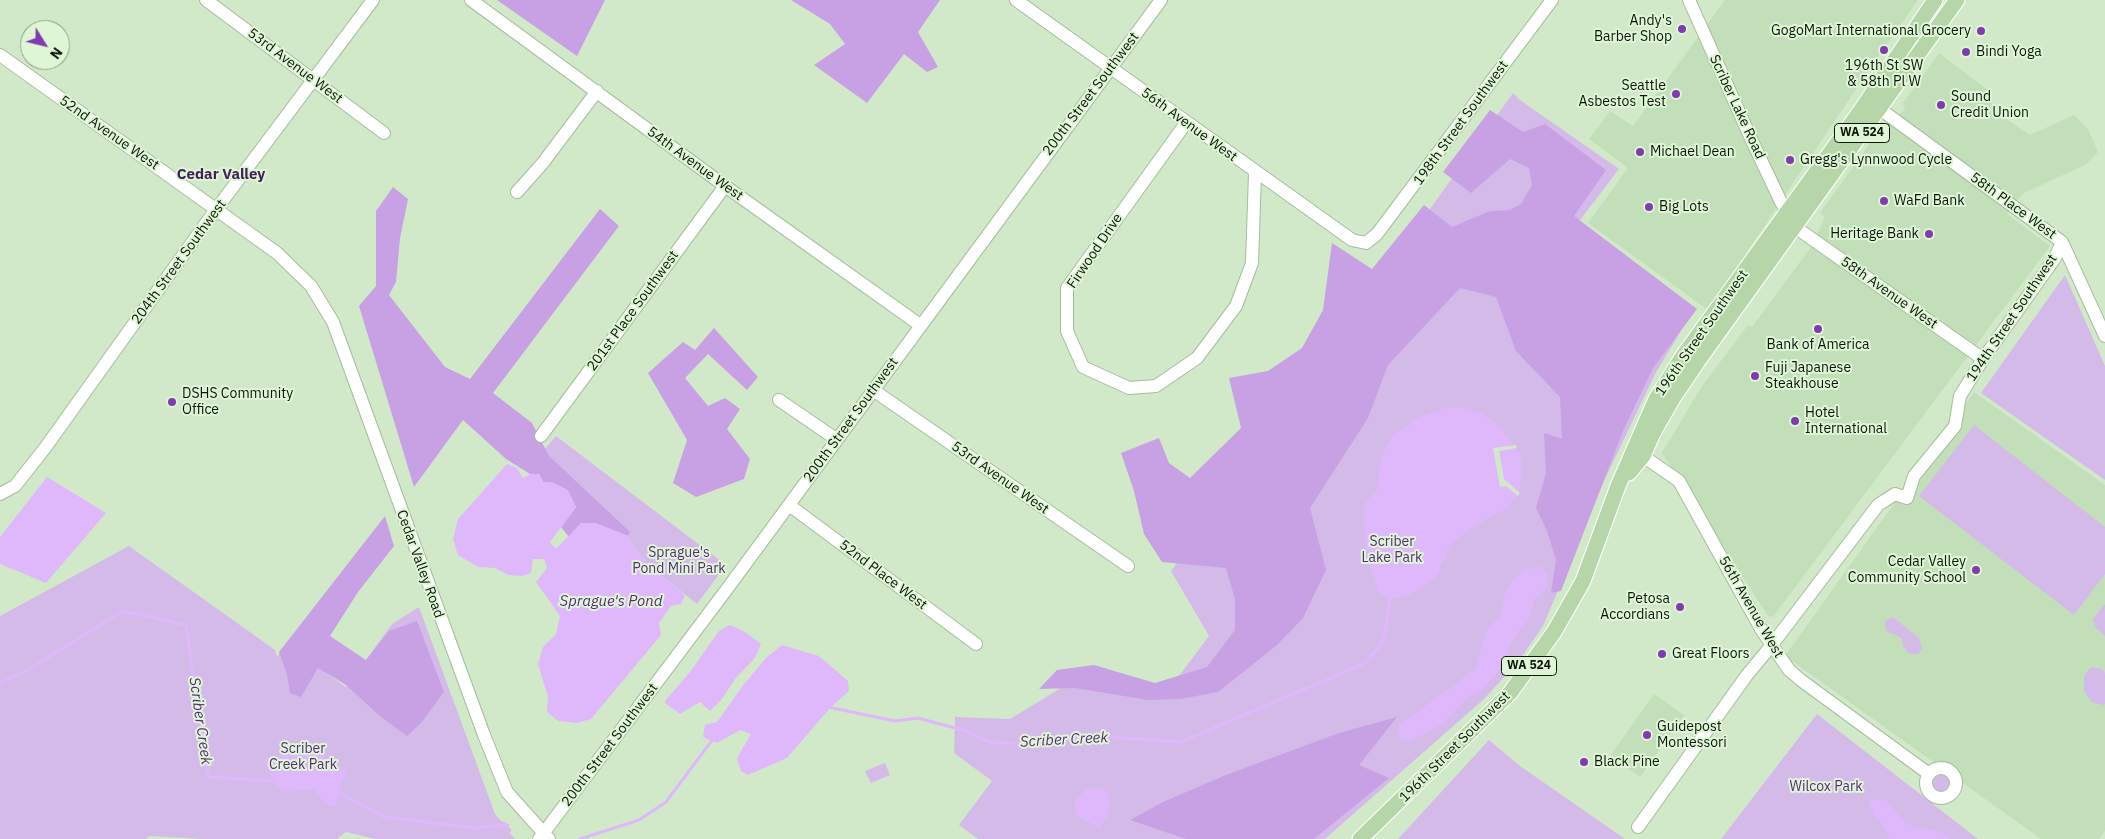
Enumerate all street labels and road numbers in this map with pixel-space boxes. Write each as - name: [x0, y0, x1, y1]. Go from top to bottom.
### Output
- street label: 53rd Avenue West: [244, 25, 346, 107]
- street label: 200th Street Southwest: [1039, 29, 1143, 159]
- street label: Scriber Lake Road: [1706, 52, 1768, 162]
- street label: 198th Street Southwest: [1410, 57, 1512, 189]
- street label: 56th Avenue West: [1138, 85, 1240, 165]
- street label: 52nd Avenue West: [56, 92, 162, 174]
- street label: 54th Avenue West: [644, 124, 746, 204]
- road number: WA 524: [1834, 124, 1890, 142]
- street label: 58th Place West: [1967, 169, 2059, 243]
- street label: 204th Street Southwest: [128, 196, 230, 328]
- street label: Firwood Drive: [1064, 210, 1126, 292]
- street label: 201st Place Southwest: [584, 248, 682, 374]
- street label: 194th Street Southwest: [1963, 251, 2061, 385]
- street label: 58th Avenue West: [1837, 253, 1941, 333]
- street label: 196th Street Southwest: [1652, 267, 1752, 399]
- street label: 200th Street Southwest: [800, 354, 902, 486]
- street label: 53rd Avenue West: [948, 438, 1052, 518]
- street label: Cedar Valley Road: [393, 508, 447, 620]
- street label: 52nd Place West: [836, 537, 930, 613]
- street label: 56th Avenue West: [1715, 553, 1787, 661]
- road number: WA 524: [1502, 656, 1556, 676]
- street label: 200th Street Southwest: [558, 680, 662, 810]
- street label: 196th Street Southwest: [1396, 688, 1514, 806]

